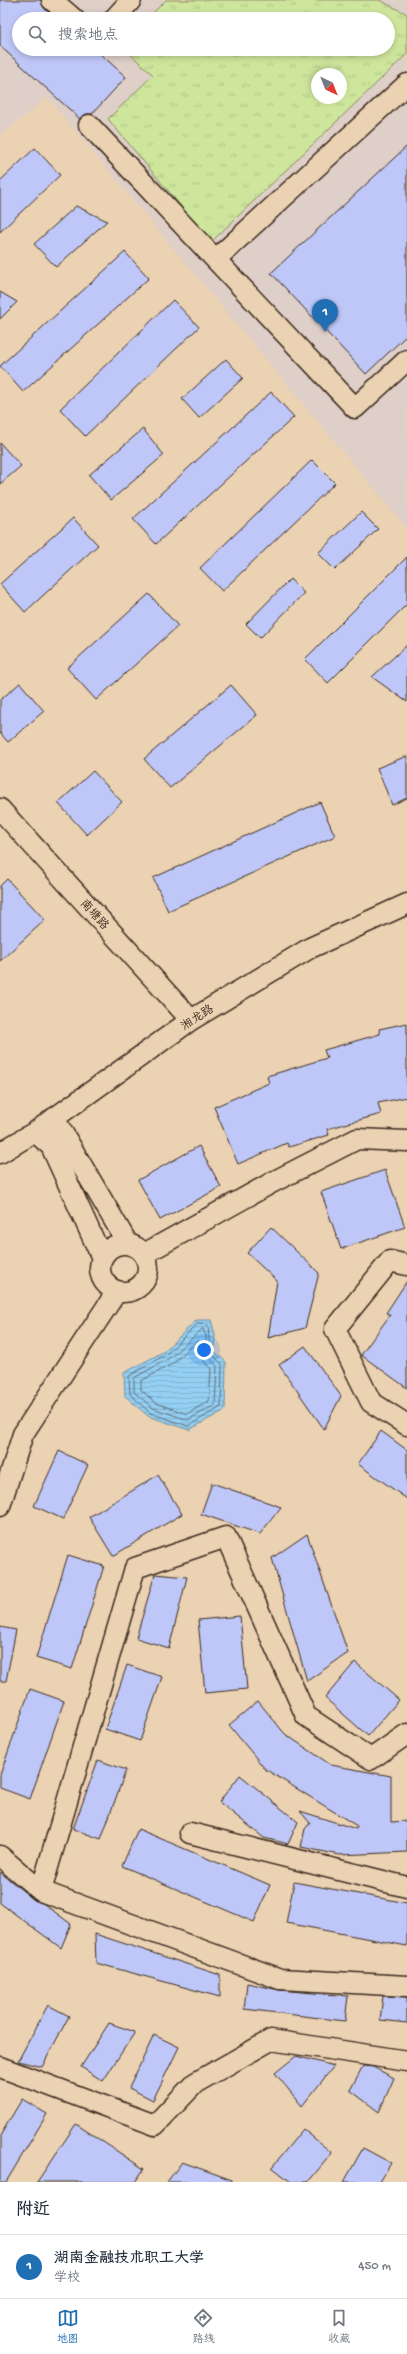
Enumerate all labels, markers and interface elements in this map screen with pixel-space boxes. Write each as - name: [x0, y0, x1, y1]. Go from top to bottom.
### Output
- search box: [12, 12, 395, 56]
- icon: search: [26, 23, 48, 45]
- text: 搜索地点: [58, 27, 118, 45]
- north arrow: [311, 68, 347, 104]
- pin: 1: [312, 299, 338, 332]
- street label: 南塘路: [76, 897, 112, 933]
- street label: 湘龙路: [179, 1002, 217, 1034]
- your location: [194, 1340, 214, 1360]
- text: 附近: [16, 2201, 50, 2221]
- text: 湖南金融技术职工大学: [54, 2250, 204, 2268]
- text: 1: [26, 2259, 32, 2274]
- text: 450 m: [358, 2259, 391, 2274]
- text: 学校: [54, 2271, 80, 2286]
- tab: 地图: [57, 2307, 79, 2346]
- tab: 路线: [192, 2307, 214, 2346]
- tab: 收藏: [328, 2307, 350, 2346]

